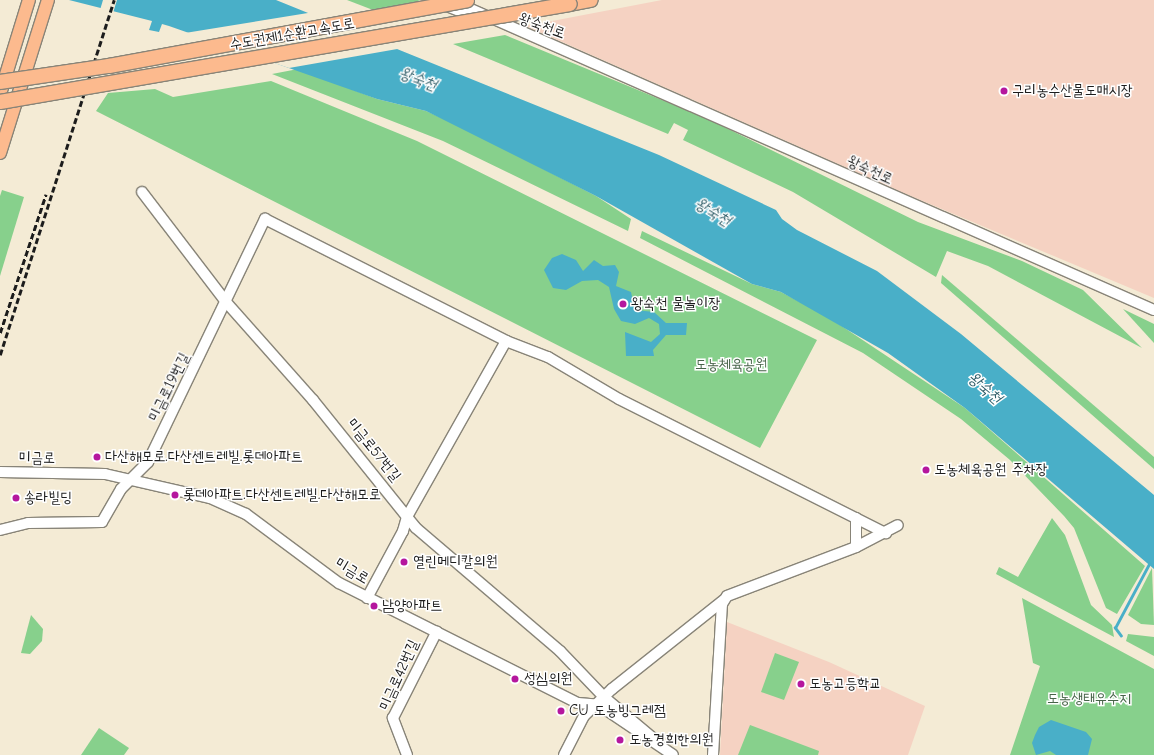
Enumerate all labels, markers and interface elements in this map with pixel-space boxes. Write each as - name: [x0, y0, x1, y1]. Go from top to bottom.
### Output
- street label: 왕숙천로: [516, 9, 568, 43]
- street label: 수도권제1순환고속도로: [228, 14, 356, 54]
- water label: 왕숙천: [397, 63, 439, 95]
- place label: 구리농수산물도매시장: [1012, 82, 1133, 100]
- marker: 구리농수산물도매시장: [999, 86, 1009, 96]
- street label: 왕숙천로: [844, 152, 896, 188]
- water label: 왕숙천: [692, 194, 734, 230]
- place label: 왕숙천 물놀이장: [631, 295, 721, 313]
- marker: 왕숙천 물놀이장: [618, 299, 628, 309]
- street label: 미금로19번길: [145, 350, 193, 424]
- park label: 도농체육공원: [695, 356, 767, 374]
- water label: 왕숙천: [964, 368, 1006, 408]
- street label: 미금로57번길: [343, 415, 405, 485]
- place label: 다산해모로.다산센트레빌.롯데아파트: [105, 448, 303, 466]
- street label: 미금로: [19, 449, 55, 467]
- marker: 다산해모로.다산센트레빌.롯데아파트: [92, 452, 102, 462]
- place label: 도농체육공원 주차장: [934, 461, 1048, 479]
- marker: 도농체육공원 주차장: [921, 465, 931, 475]
- place label: 롯데아파트.다산센트레빌.다산해모로: [183, 486, 381, 504]
- place label: 송라빌딩: [24, 489, 72, 507]
- marker: 롯데아파트.다산센트레빌.다산해모로: [170, 490, 180, 500]
- marker: 송라빌딩: [11, 493, 21, 503]
- place label: 열린메디칼의원: [413, 553, 497, 571]
- street label: 미금로: [332, 554, 372, 588]
- marker: 열린메디칼의원: [398, 556, 410, 568]
- place label: 남양아파트: [382, 597, 442, 615]
- marker: 남양아파트: [369, 601, 379, 611]
- street label: 미금로42번길: [375, 637, 423, 713]
- place label: 성심의원: [524, 670, 572, 688]
- marker: 성심의원: [509, 673, 521, 685]
- place label: 도농고등학교: [809, 675, 881, 693]
- marker: 도농고등학교: [796, 679, 806, 689]
- park label: 도농생태유수지: [1047, 690, 1131, 708]
- place label: CU 도농빙그레점: [569, 702, 666, 720]
- marker: CU 도농빙그레점: [556, 706, 566, 716]
- place label: 도농경희한의원: [629, 731, 713, 749]
- marker: 도농경희한의원: [614, 734, 626, 746]

